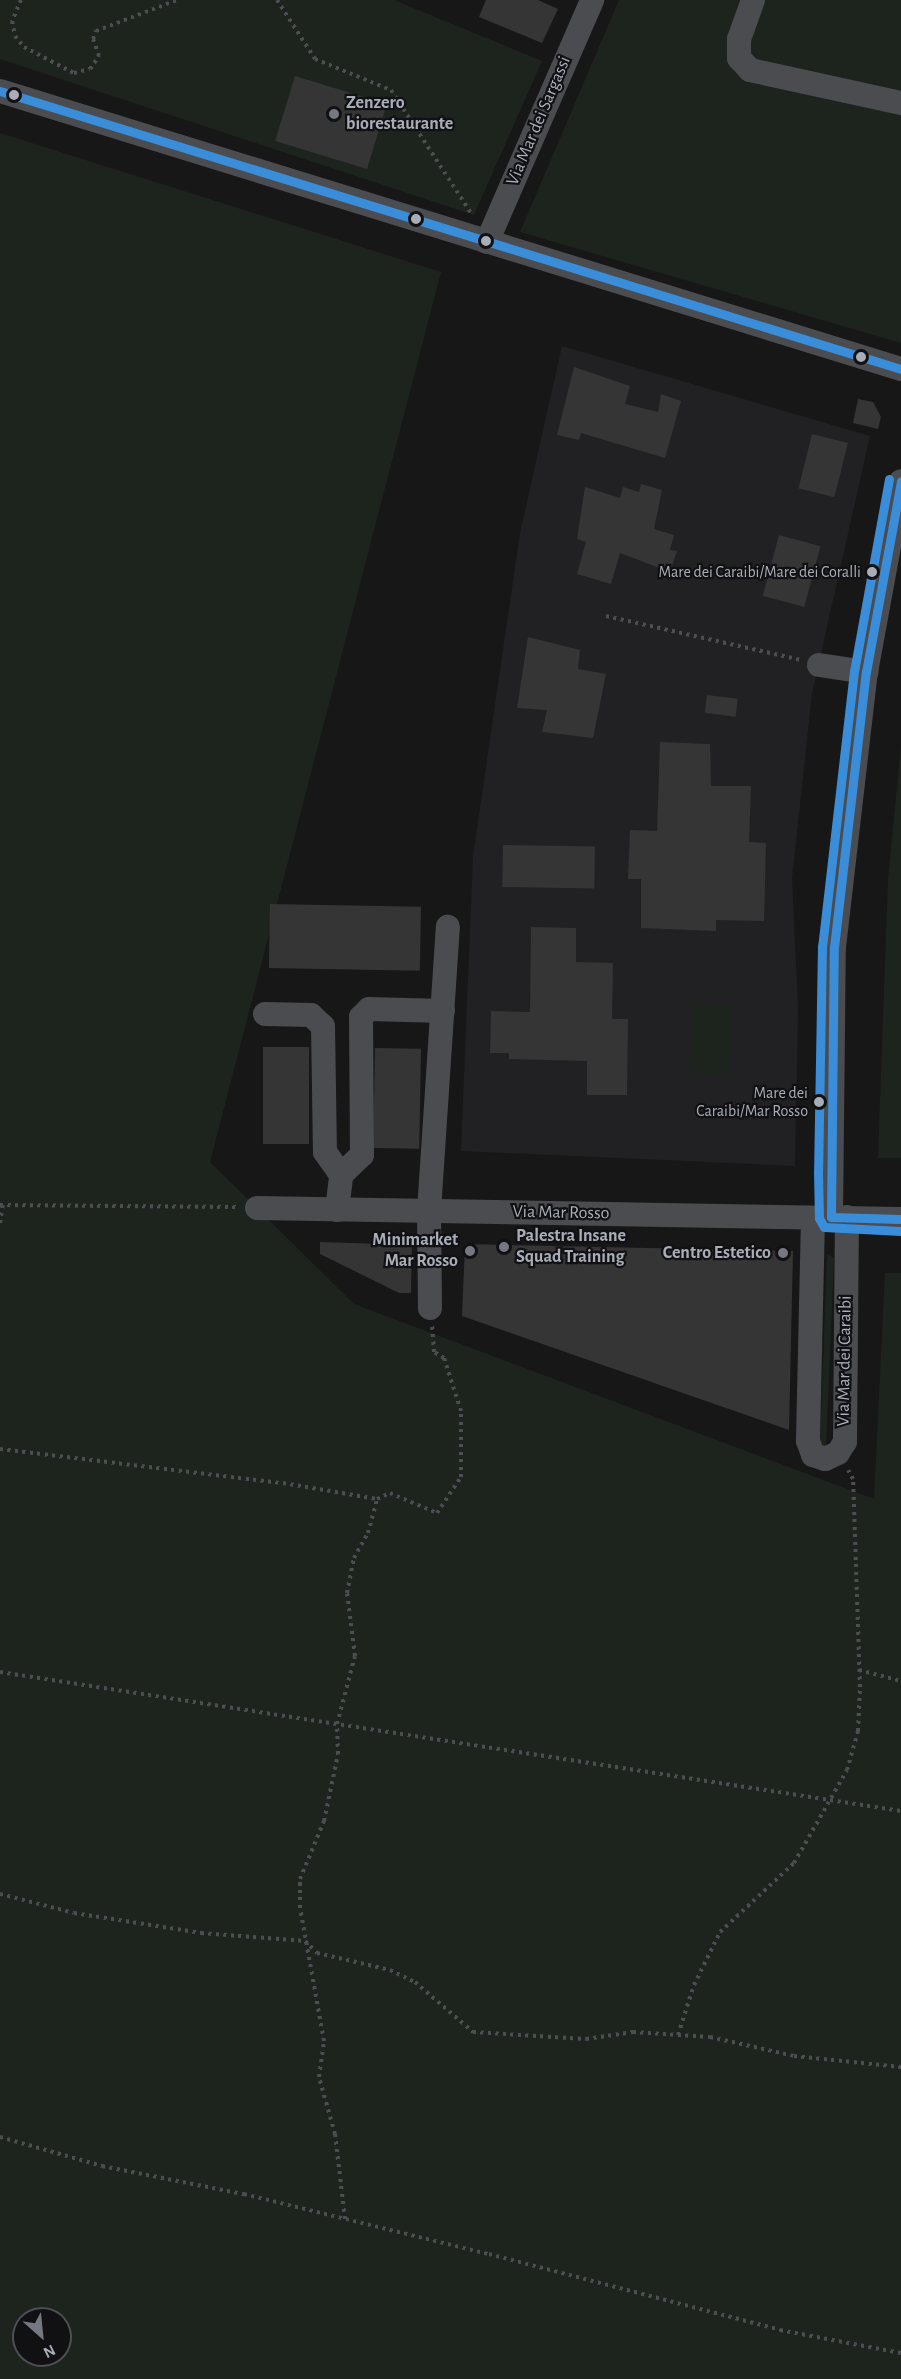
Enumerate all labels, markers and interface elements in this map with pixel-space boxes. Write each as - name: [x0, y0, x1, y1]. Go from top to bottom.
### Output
- street label: Via Mar dei Sargassi: [502, 53, 576, 189]
- unlabelled marker: [8, 89, 20, 101]
- place label: Zenzero biorestaurante: [346, 93, 453, 136]
- marker: Zenzero biorestaurante: [327, 107, 341, 121]
- unlabelled marker: [410, 213, 422, 225]
- unlabelled marker: [480, 235, 492, 247]
- unlabelled marker: [855, 351, 867, 363]
- place label: Mare dei Caraibi/Mare dei Coralli: [659, 562, 861, 582]
- marker: Mare dei Caraibi/Mare dei Coralli: [866, 566, 878, 578]
- place label: Mare dei Caraibi/Mar Rosso: [696, 1083, 808, 1121]
- marker: Mare dei Caraibi/Mar Rosso: [813, 1096, 825, 1108]
- street label: Via Mar Rosso: [512, 1201, 610, 1225]
- place label: Palestra Insane Squad Training: [516, 1226, 626, 1268]
- place label: Minimarket Mar Rosso: [372, 1230, 458, 1272]
- marker: Palestra Insane Squad Training: [497, 1240, 511, 1254]
- place label: Centro Estetico: [663, 1242, 771, 1264]
- marker: Minimarket Mar Rosso: [463, 1244, 477, 1258]
- marker: Centro Estetico: [776, 1246, 790, 1260]
- street label: Via Mar dei Caraibi: [833, 1295, 857, 1427]
- north arrow: [12, 2307, 72, 2367]
- text: N: [41, 2342, 58, 2361]

